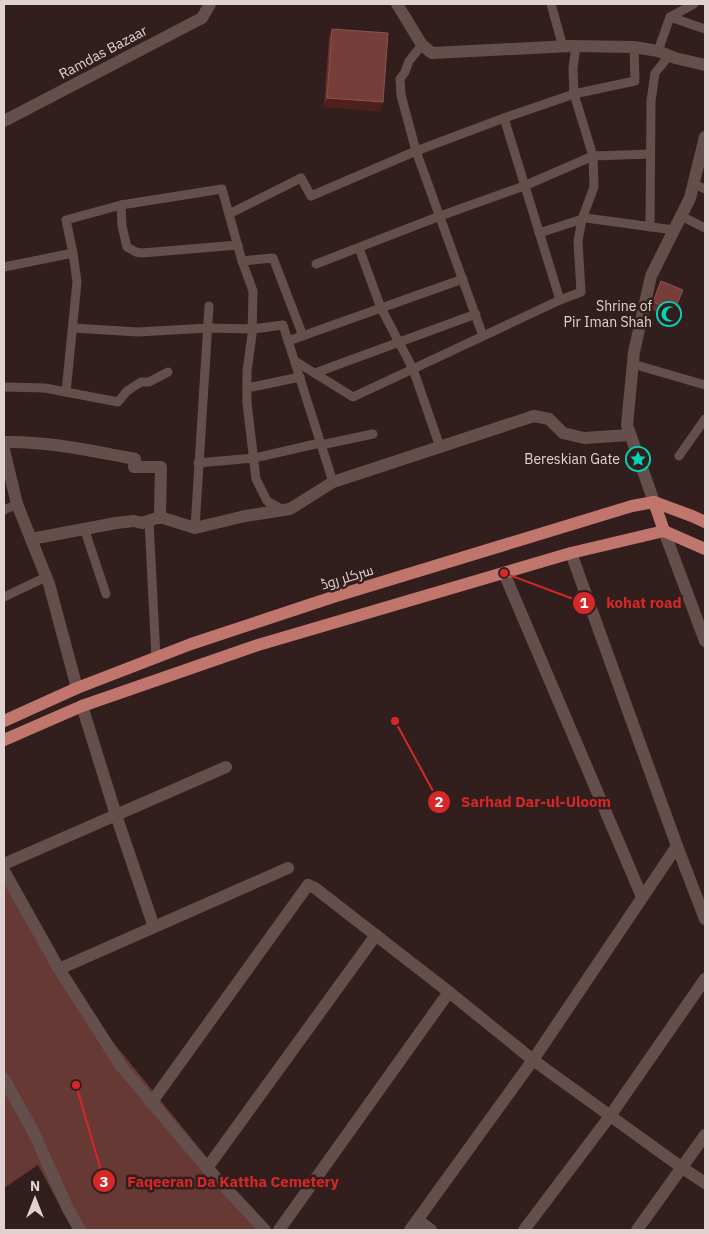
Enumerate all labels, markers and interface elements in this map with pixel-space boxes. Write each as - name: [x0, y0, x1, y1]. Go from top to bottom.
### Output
- street label: Ramdas Bazaar: [56, 21, 150, 83]
- place label: Shrine of Pir Iman Shah: [564, 297, 652, 331]
- mosque icon: Shrine of Pir Iman Shah: [656, 301, 682, 327]
- place icon: Bereskian Gate: [625, 446, 651, 472]
- place label: Bereskian Gate: [524, 450, 620, 468]
- street label: سرکلر روڈ: [318, 560, 376, 594]
- callout: kohat road: [572, 588, 692, 618]
- text: 1: [579, 593, 589, 612]
- text: kohat road: [606, 593, 682, 612]
- callout: Sarhad Dar-ul-Uloom: [426, 787, 621, 817]
- text: 2: [434, 792, 444, 811]
- text: Sarhad Dar-ul-Uloom: [461, 792, 611, 811]
- callout: Faqeeran Da Kattha Cemetery: [92, 1166, 348, 1196]
- text: 3: [99, 1172, 109, 1191]
- text: Faqeeran Da Kattha Cemetery: [127, 1172, 339, 1191]
- north arrow: [10, 1174, 60, 1224]
- text: N: [30, 1177, 40, 1195]

